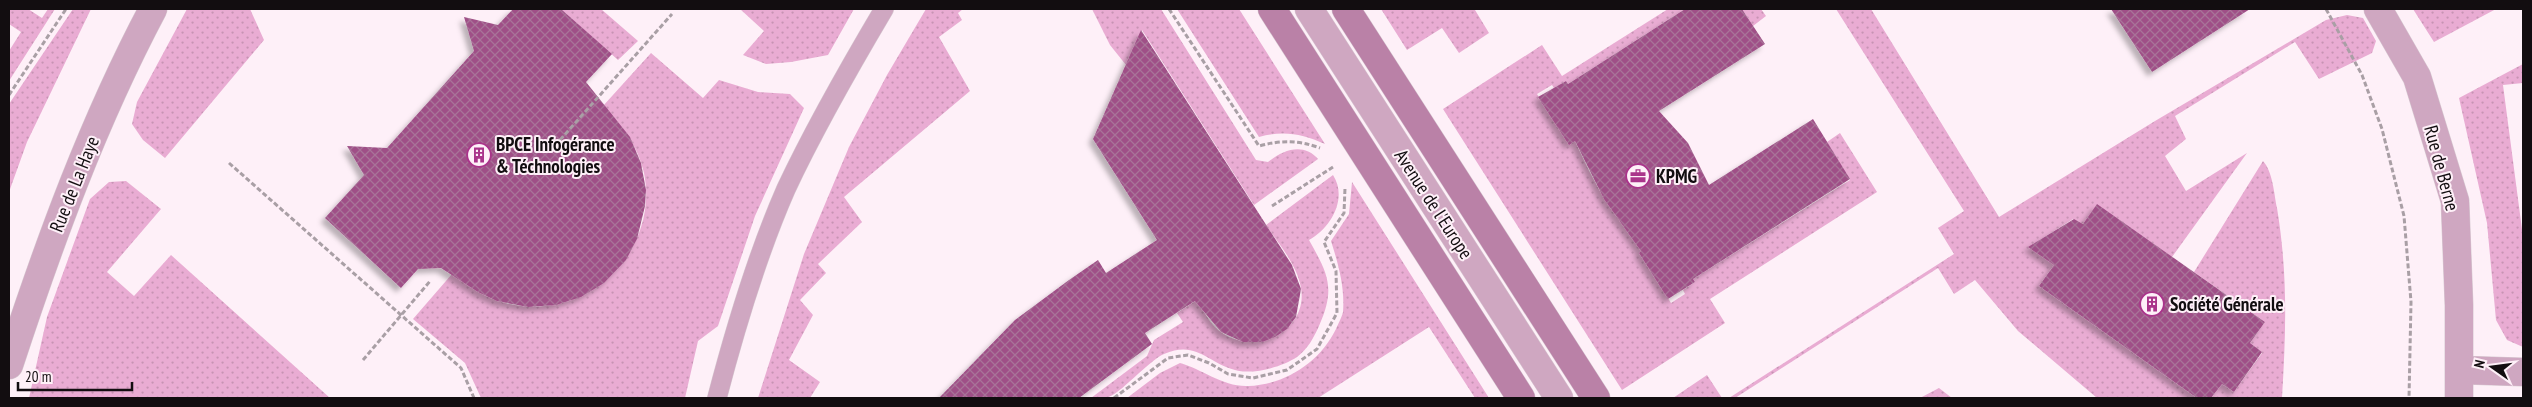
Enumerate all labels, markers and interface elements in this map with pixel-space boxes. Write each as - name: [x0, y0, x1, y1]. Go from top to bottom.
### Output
- street label: Rue de Berne: [2419, 123, 2465, 214]
- street label: Rue de La Haye: [44, 132, 104, 235]
- place label: BPCE Infogérance & Téchnologies: [496, 132, 615, 178]
- building icon: BPCE Infogérance & Téchnologies: [466, 142, 492, 168]
- street label: Avenue de l'Europe: [1390, 145, 1478, 263]
- office icon: KPMG: [1625, 163, 1651, 189]
- place label: KPMG: [1656, 164, 1697, 188]
- building icon: Société Générale: [2139, 291, 2165, 317]
- place label: Société Générale: [2170, 292, 2284, 316]
- north arrow: [2467, 342, 2517, 392]
- text: N: [2470, 358, 2489, 370]
- scale bar: [18, 360, 131, 392]
- text: 20 m: [25, 367, 51, 386]

